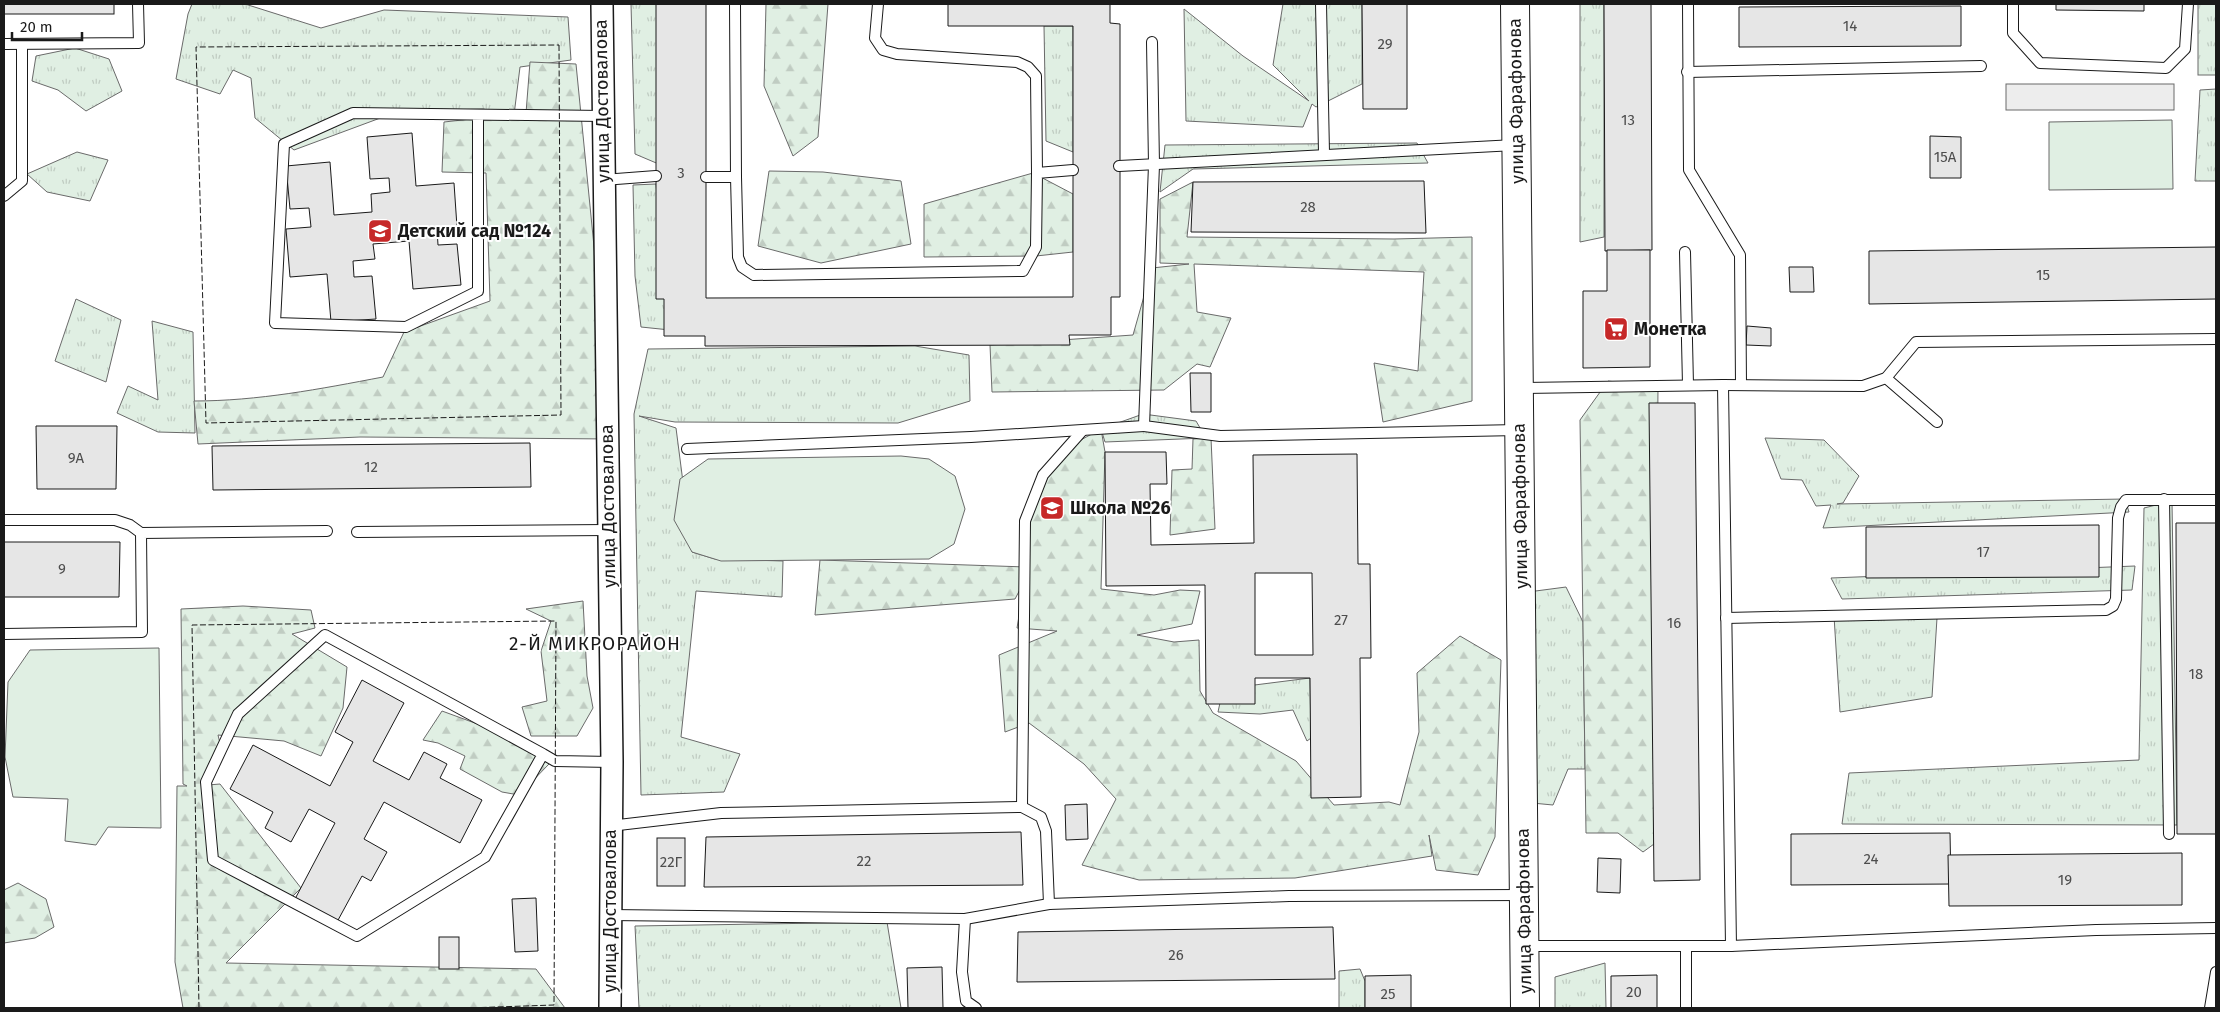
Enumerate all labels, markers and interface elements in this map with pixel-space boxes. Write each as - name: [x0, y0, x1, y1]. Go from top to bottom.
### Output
- scale bar: [12, 10, 82, 42]
- house number: 14: [1843, 17, 1857, 35]
- text: 20 m: [20, 18, 53, 36]
- street label: улица Фарафонова: [1504, 18, 1528, 184]
- street label: улица Достовалова: [590, 19, 614, 183]
- house number: 29: [1377, 35, 1393, 53]
- house number: 13: [1621, 111, 1635, 129]
- house number: 15А: [1934, 148, 1957, 166]
- house number: 3: [677, 164, 685, 182]
- house number: 28: [1300, 198, 1316, 216]
- school or university icon: Детский сад №124: [367, 218, 393, 244]
- place label: Детский сад №124: [397, 220, 551, 242]
- house number: 15: [2036, 266, 2050, 284]
- supermarket icon: Монетка: [1603, 316, 1629, 342]
- place label: Монетка: [1634, 318, 1707, 340]
- street label: улица Фарафонова: [1508, 423, 1532, 589]
- street label: улица Достовалова: [596, 424, 620, 588]
- house number: 9А: [68, 449, 85, 467]
- house number: 12: [364, 458, 378, 476]
- school or university icon: Школа №26: [1039, 495, 1065, 521]
- place label: Школа №26: [1070, 497, 1171, 519]
- house number: 17: [1976, 543, 1990, 561]
- house number: 9: [58, 560, 66, 578]
- house number: 27: [1334, 611, 1348, 629]
- house number: 16: [1667, 614, 1681, 632]
- district label: 2-Й МИКРОРАЙОН: [509, 632, 681, 655]
- house number: 18: [2189, 665, 2203, 683]
- street label: улица Фарафонова: [1512, 828, 1536, 994]
- street label: улица Достовалова: [599, 829, 621, 993]
- house number: 24: [1863, 850, 1879, 868]
- house number: 22: [857, 852, 871, 870]
- house number: 22Г: [660, 853, 683, 871]
- house number: 19: [2058, 871, 2072, 889]
- house number: 26: [1168, 946, 1184, 964]
- house number: 20: [1626, 983, 1642, 1001]
- house number: 25: [1381, 985, 1395, 1003]

